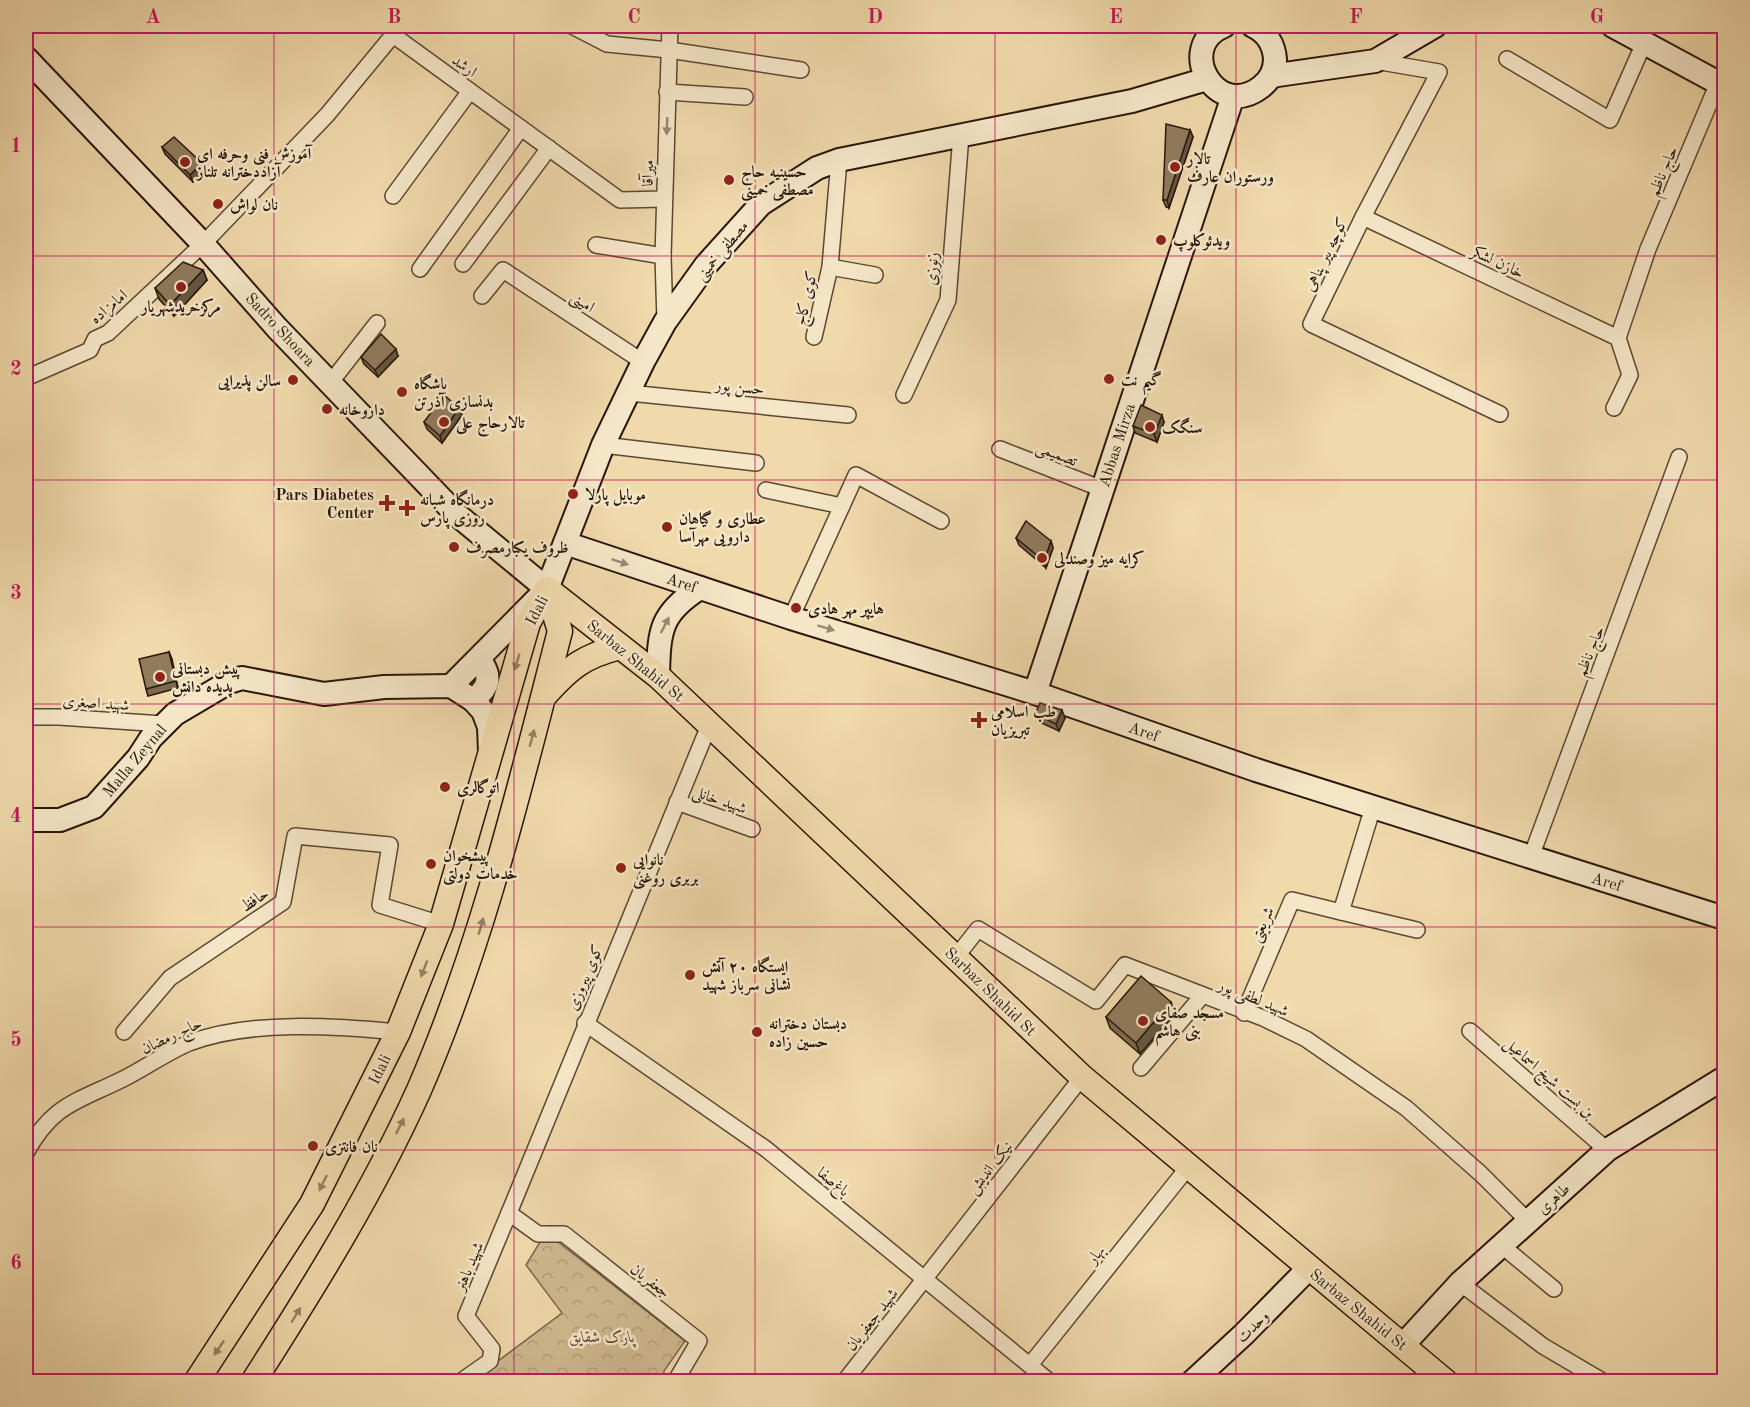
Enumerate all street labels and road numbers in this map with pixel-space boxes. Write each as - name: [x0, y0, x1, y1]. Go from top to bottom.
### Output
- street label: ارشد: [448, 52, 479, 81]
- street label: حاج ناظم: [1646, 144, 1687, 201]
- street label: میرآقا: [638, 159, 657, 187]
- street label: کوچه پیر پناهی: [1301, 215, 1354, 296]
- street label: مصطفی خمینی: [693, 218, 754, 286]
- street label: خازن لشکر: [1466, 242, 1526, 283]
- street label: زنوزی: [924, 252, 943, 286]
- street label: کوی کاج: [792, 269, 826, 329]
- street label: امامزاده: [88, 288, 132, 329]
- street label: امینی: [566, 289, 597, 318]
- street label: Sadro Shoara: [242, 291, 318, 370]
- street label: حسن پور: [712, 377, 765, 400]
- street label: Abbas Mirza: [1097, 402, 1139, 490]
- street label: تصمیمی: [1033, 440, 1080, 472]
- street label: Aref: [664, 571, 699, 597]
- street label: Idali: [524, 593, 552, 628]
- street label: Sarbaz Shahid St: [583, 618, 687, 706]
- street label: حاج ناظم: [1574, 624, 1614, 681]
- street label: شهید اصغری: [62, 694, 130, 715]
- street label: Aref: [1126, 720, 1161, 746]
- street label: Malla Zeynal: [101, 722, 170, 801]
- street label: شهید خانلی: [690, 784, 748, 819]
- street label: Aref: [1589, 871, 1624, 895]
- street label: حافظ: [238, 885, 272, 916]
- street label: شریعتی: [1248, 905, 1279, 946]
- street label: کوی پیروزی: [564, 942, 609, 1014]
- street label: Sarbaz Shahid St: [941, 945, 1039, 1040]
- street label: شهید لطفی پور: [1213, 977, 1291, 1022]
- street label: حاج رمضان: [139, 1016, 207, 1062]
- street label: بن بست شیخ اسماعیل: [1497, 1035, 1597, 1126]
- street label: Idali: [367, 1052, 395, 1087]
- street label: نیک اندیش: [963, 1137, 1017, 1198]
- street label: باغ‌صفا: [811, 1165, 852, 1203]
- street label: طاهری: [1535, 1181, 1574, 1219]
- street label: شهید باهنر: [452, 1240, 488, 1296]
- street label: بهار: [1083, 1243, 1109, 1270]
- street label: جعفریان: [626, 1261, 673, 1303]
- street label: Sarbaz Shahid St: [1306, 1267, 1410, 1355]
- street label: شهید جعفریان: [843, 1286, 903, 1355]
- street label: وحدت: [1234, 1308, 1273, 1347]

